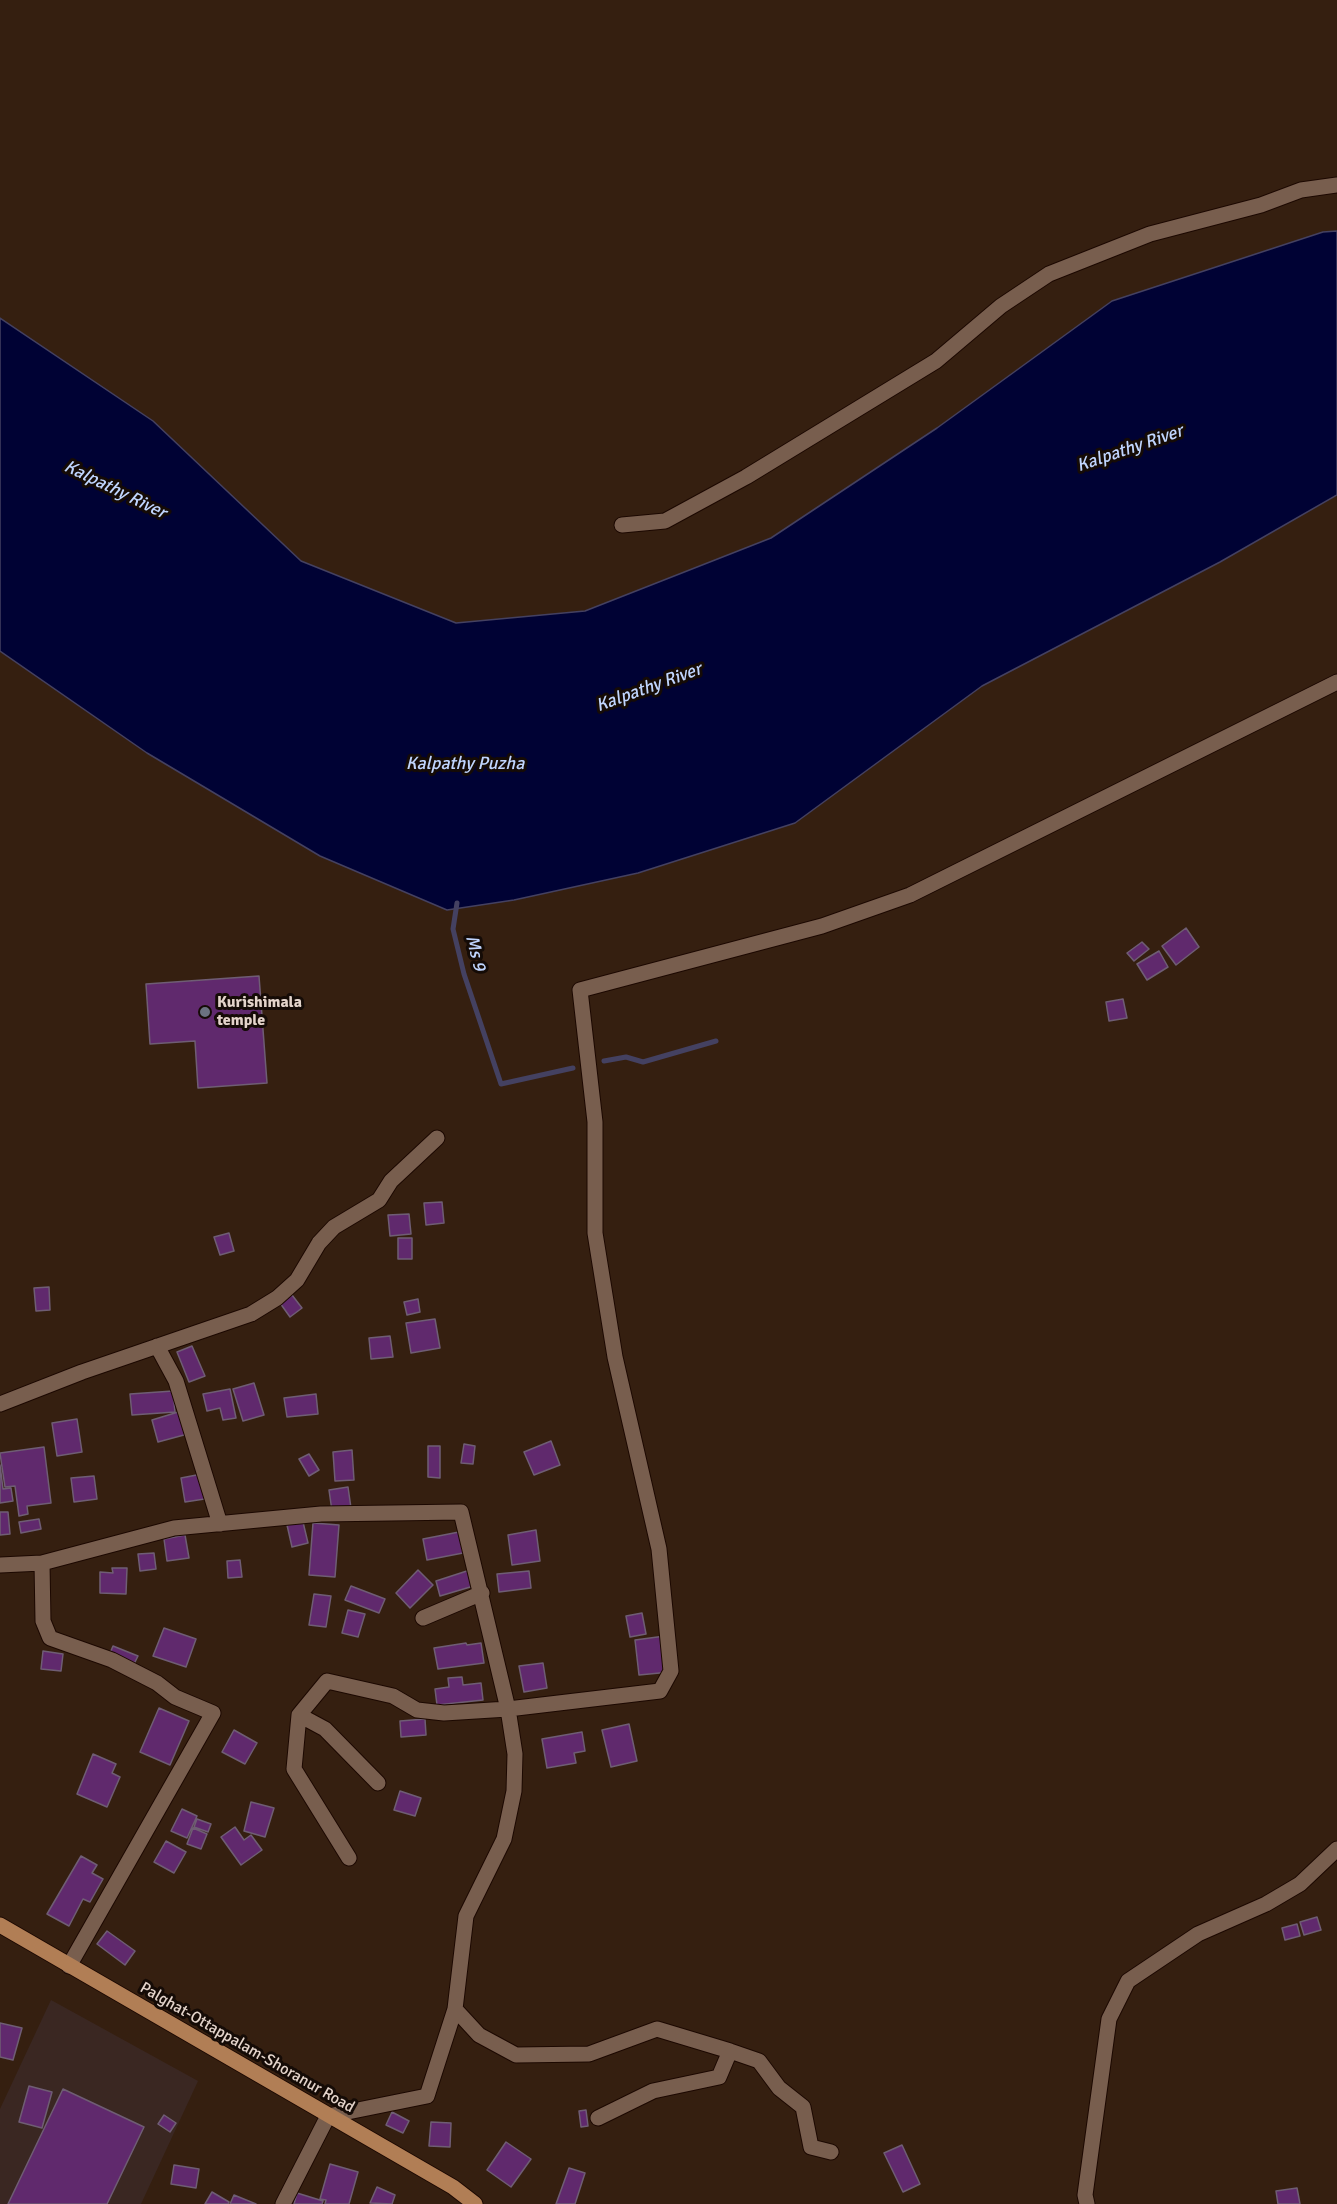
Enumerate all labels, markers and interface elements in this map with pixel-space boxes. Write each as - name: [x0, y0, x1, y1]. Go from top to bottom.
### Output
- water label: Kalpathy River: [1074, 421, 1186, 477]
- water label: Kalpathy River: [60, 456, 170, 524]
- water label: Kalpathy River: [593, 659, 705, 717]
- water label: Kalpathy Puzha: [406, 753, 524, 775]
- water label: Ms 9: [460, 933, 490, 973]
- place label: Kurishimala temple: [217, 993, 302, 1031]
- marker: Kurishimala temple: [198, 1005, 212, 1019]
- street label: Palghat-Ottappalam-Shoranur Road: [136, 1978, 358, 2118]

